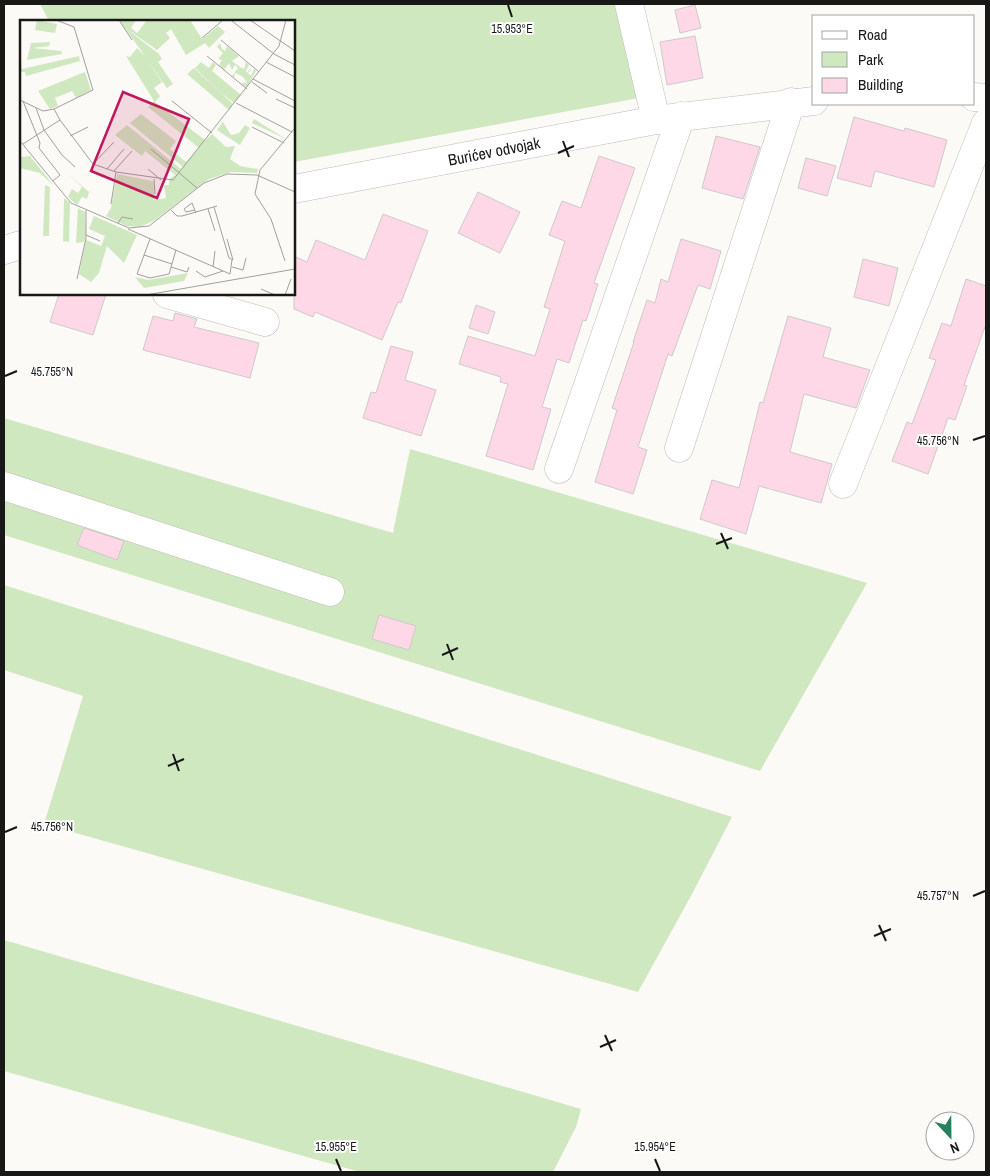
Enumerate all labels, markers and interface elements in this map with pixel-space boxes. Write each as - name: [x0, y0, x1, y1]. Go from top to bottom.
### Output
- legend: [812, 15, 975, 105]
- inset map: [20, 20, 295, 295]
- text: 15.953°E: [491, 21, 533, 37]
- text: Road: [858, 24, 887, 45]
- text: Park: [858, 49, 884, 70]
- text: Building: [858, 74, 903, 95]
- street label: Burićev odvojak: [446, 131, 542, 171]
- text: 45.755°N: [31, 364, 73, 380]
- text: 45.756°N: [917, 433, 959, 449]
- text: 45.756°N: [31, 819, 73, 835]
- text: 45.757°N: [917, 888, 959, 904]
- north arrow: [925, 1111, 975, 1161]
- text: N: [948, 1138, 962, 1158]
- text: 15.955°E: [315, 1139, 357, 1155]
- text: 15.954°E: [634, 1139, 676, 1155]

